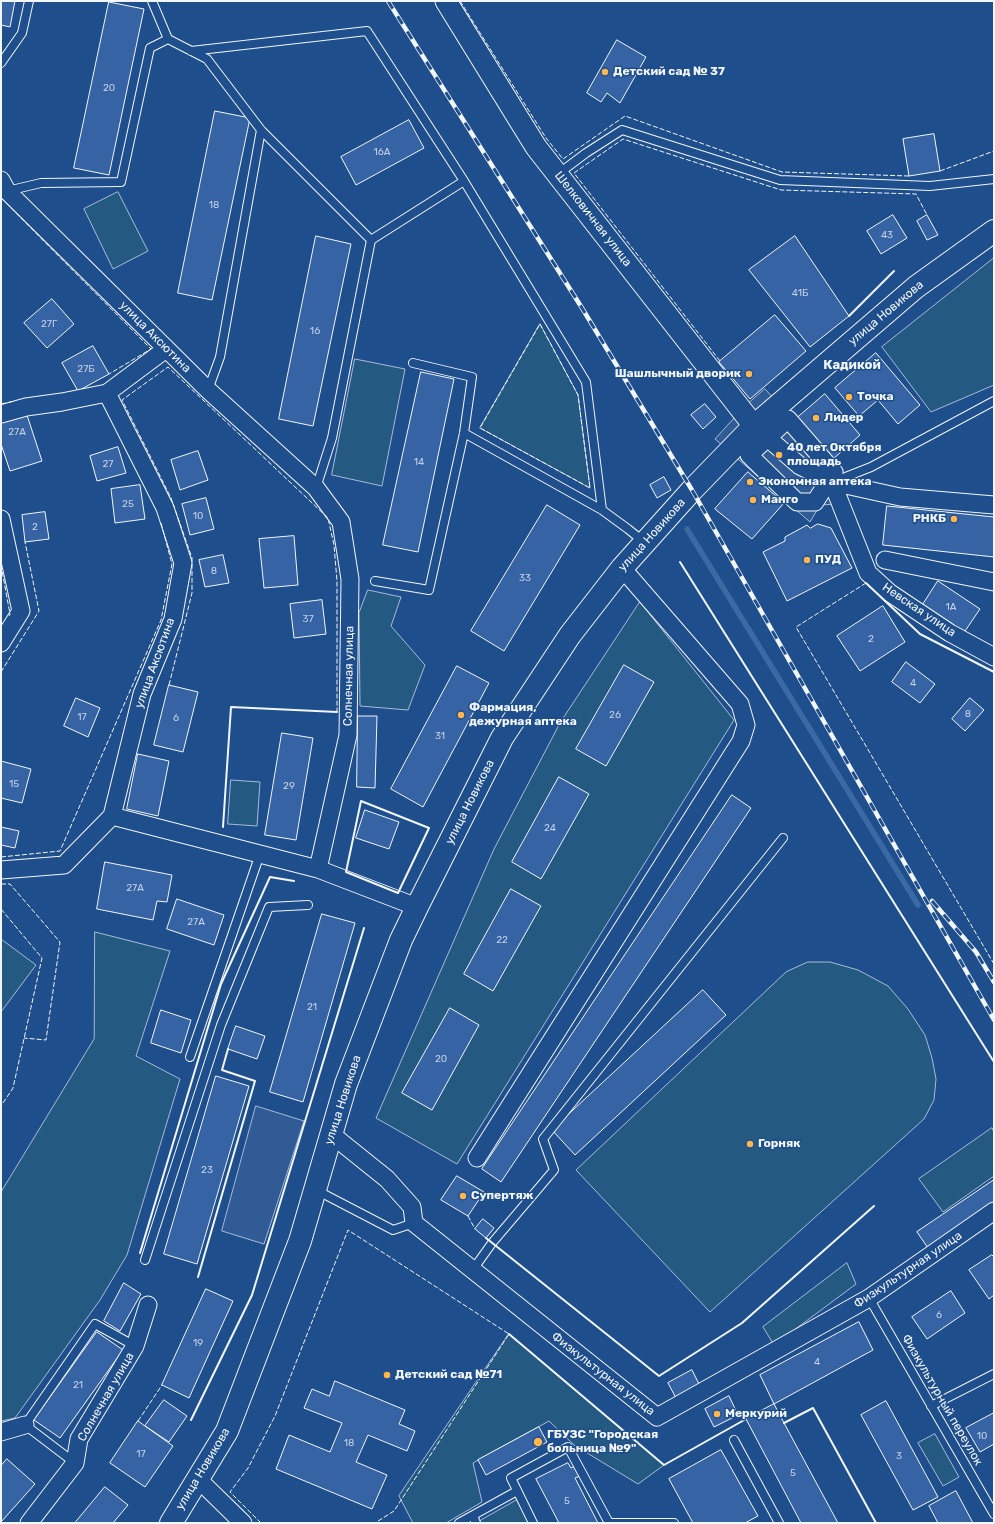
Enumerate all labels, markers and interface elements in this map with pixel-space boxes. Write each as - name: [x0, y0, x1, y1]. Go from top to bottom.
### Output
- place label: Детский сад № 37: [613, 65, 725, 79]
- marker: Детский сад № 37: [600, 67, 610, 77]
- house number: 20: [103, 82, 115, 94]
- house number: 16А: [373, 146, 391, 158]
- street label: Шелковичная улица: [551, 169, 635, 269]
- house number: 18: [209, 199, 219, 211]
- house number: 43: [881, 229, 893, 241]
- street label: улица Новикова: [846, 277, 926, 349]
- house number: 41Б: [792, 287, 808, 299]
- street label: улица Аксютина: [116, 298, 194, 376]
- house number: 27Г: [41, 318, 57, 330]
- house number: 16: [310, 325, 320, 337]
- district label: Кадикой: [823, 357, 881, 373]
- house number: 27Б: [77, 363, 95, 375]
- place label: Шашлычный дворик: [615, 367, 741, 381]
- marker: Шашлычный дворик: [744, 369, 754, 379]
- place label: Точка: [857, 390, 894, 404]
- marker: Точка: [844, 392, 854, 402]
- place label: Лидер: [824, 411, 863, 425]
- marker: Лидер: [811, 413, 821, 423]
- house number: 27А: [8, 426, 26, 438]
- place label: 40 лет Октября площадь: [787, 441, 881, 469]
- marker: 40 лет Октября площадь: [774, 450, 784, 460]
- house number: 14: [414, 456, 424, 468]
- house number: 27: [103, 458, 113, 470]
- place label: Экономная аптека: [758, 475, 872, 489]
- marker: Экономная аптека: [745, 477, 755, 487]
- place label: Манго: [761, 493, 798, 507]
- marker: Манго: [748, 495, 758, 505]
- street label: улица Новикова: [615, 496, 689, 574]
- house number: 25: [122, 498, 134, 510]
- house number: 10: [193, 510, 203, 522]
- place label: РНКБ: [913, 512, 946, 526]
- marker: РНКБ: [949, 514, 959, 524]
- house number: 2: [32, 521, 38, 533]
- place label: ПУД: [815, 553, 841, 567]
- marker: ПУД: [802, 555, 812, 565]
- house number: 8: [211, 565, 217, 577]
- house number: 33: [519, 572, 531, 584]
- street label: Невская улица: [879, 580, 959, 640]
- house number: 1А: [946, 601, 956, 613]
- house number: 37: [302, 613, 314, 625]
- street label: улица Аксютина: [132, 616, 178, 710]
- street label: Солнечная улица: [341, 626, 357, 726]
- house number: 2: [868, 633, 874, 645]
- house number: 4: [910, 677, 916, 689]
- place label: Фармация, дежурная аптека: [469, 701, 577, 729]
- house number: 8: [965, 708, 971, 720]
- house number: 26: [609, 709, 621, 721]
- marker: Фармация, дежурная аптека: [456, 710, 466, 720]
- house number: 17: [77, 711, 87, 723]
- house number: 6: [173, 712, 179, 724]
- house number: 31: [435, 730, 445, 742]
- street label: улица Новикова: [442, 757, 498, 847]
- house number: 15: [9, 778, 19, 790]
- house number: 29: [283, 780, 295, 792]
- house number: 24: [544, 822, 556, 834]
- house number: 27А: [126, 882, 144, 894]
- house number: 27А: [187, 916, 205, 928]
- house number: 22: [496, 934, 508, 946]
- house number: 21: [307, 1001, 317, 1013]
- street label: улица Новикова: [322, 1053, 364, 1147]
- house number: 20: [435, 1053, 447, 1065]
- place label: Горняк: [758, 1137, 801, 1151]
- marker: Горняк: [745, 1139, 755, 1149]
- house number: 23: [201, 1164, 213, 1176]
- place label: Супертяж: [471, 1189, 534, 1203]
- marker: Супертяж: [458, 1191, 468, 1201]
- street label: Физкультурная улица: [851, 1228, 965, 1312]
- house number: 6: [936, 1309, 942, 1321]
- street label: Физкультурная улица: [548, 1329, 658, 1419]
- street label: Физкультурный переулок: [898, 1332, 986, 1468]
- house number: 19: [193, 1337, 203, 1349]
- street label: Солнечная улица: [75, 1350, 137, 1444]
- house number: 4: [814, 1356, 820, 1368]
- place label: Детский сад №71: [395, 1368, 502, 1382]
- marker: Детский сад №71: [382, 1370, 392, 1380]
- house number: 21: [73, 1379, 83, 1391]
- place label: Меркурий: [725, 1407, 787, 1421]
- marker: Меркурий: [712, 1409, 722, 1419]
- street label: улица Новикова: [173, 1425, 233, 1513]
- place label: ГБУЗС "Городская больница №9": [547, 1428, 658, 1456]
- house number: 10: [977, 1430, 987, 1442]
- marker: ГБУЗС "Городская больница №9": [532, 1436, 544, 1448]
- house number: 18: [344, 1437, 354, 1449]
- house number: 17: [136, 1448, 146, 1460]
- house number: 3: [896, 1450, 902, 1462]
- house number: 5: [790, 1467, 796, 1479]
- house number: 5: [564, 1495, 570, 1507]

